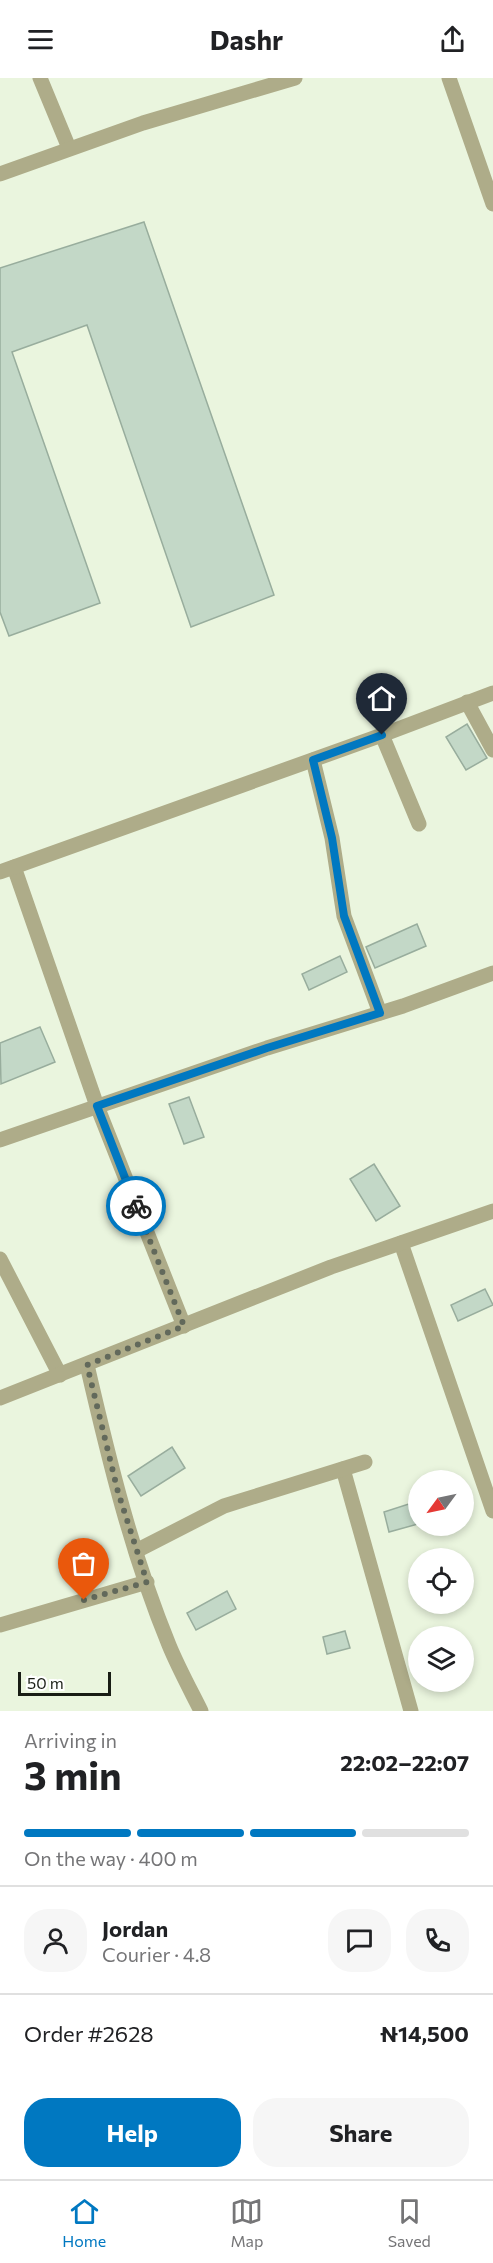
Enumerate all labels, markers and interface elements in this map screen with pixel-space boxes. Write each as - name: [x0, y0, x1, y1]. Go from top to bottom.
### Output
- icon: menu: [24, 23, 57, 56]
- text: Dashr: [210, 23, 283, 56]
- icon: share: [436, 23, 469, 56]
- pin: [356, 673, 407, 735]
- icon: home: [365, 682, 398, 715]
- courier: [106, 1176, 166, 1236]
- icon: bike: [120, 1190, 153, 1223]
- north arrow: [408, 1470, 474, 1536]
- map controls: [408, 1470, 474, 1692]
- pin: [58, 1538, 109, 1600]
- icon: bag: [67, 1547, 100, 1580]
- button: locate: [408, 1548, 474, 1614]
- button: layers: [408, 1626, 474, 1692]
- scale bar: [18, 1669, 111, 1696]
- text: 50 m: [27, 1673, 64, 1692]
- text: Arriving in: [24, 1728, 117, 1752]
- text: 22:02–22:07: [340, 1749, 469, 1776]
- text: 3 min: [24, 1750, 122, 1798]
- text: On the way · 400 m: [24, 1846, 198, 1870]
- button: person: [24, 1909, 87, 1972]
- button: chat: [328, 1909, 391, 1972]
- button: phone: [406, 1909, 469, 1972]
- text: Jordan: [102, 1915, 168, 1942]
- text: Courier · 4.8: [102, 1942, 211, 1966]
- text: Order #2628: [24, 2020, 154, 2047]
- text: ₦14,500: [380, 2020, 469, 2047]
- button: Help: [24, 2098, 241, 2167]
- button: Share: [253, 2098, 469, 2167]
- tab: Home: [62, 2195, 106, 2250]
- tab: Map: [230, 2195, 263, 2250]
- tab: Saved: [388, 2195, 431, 2250]

